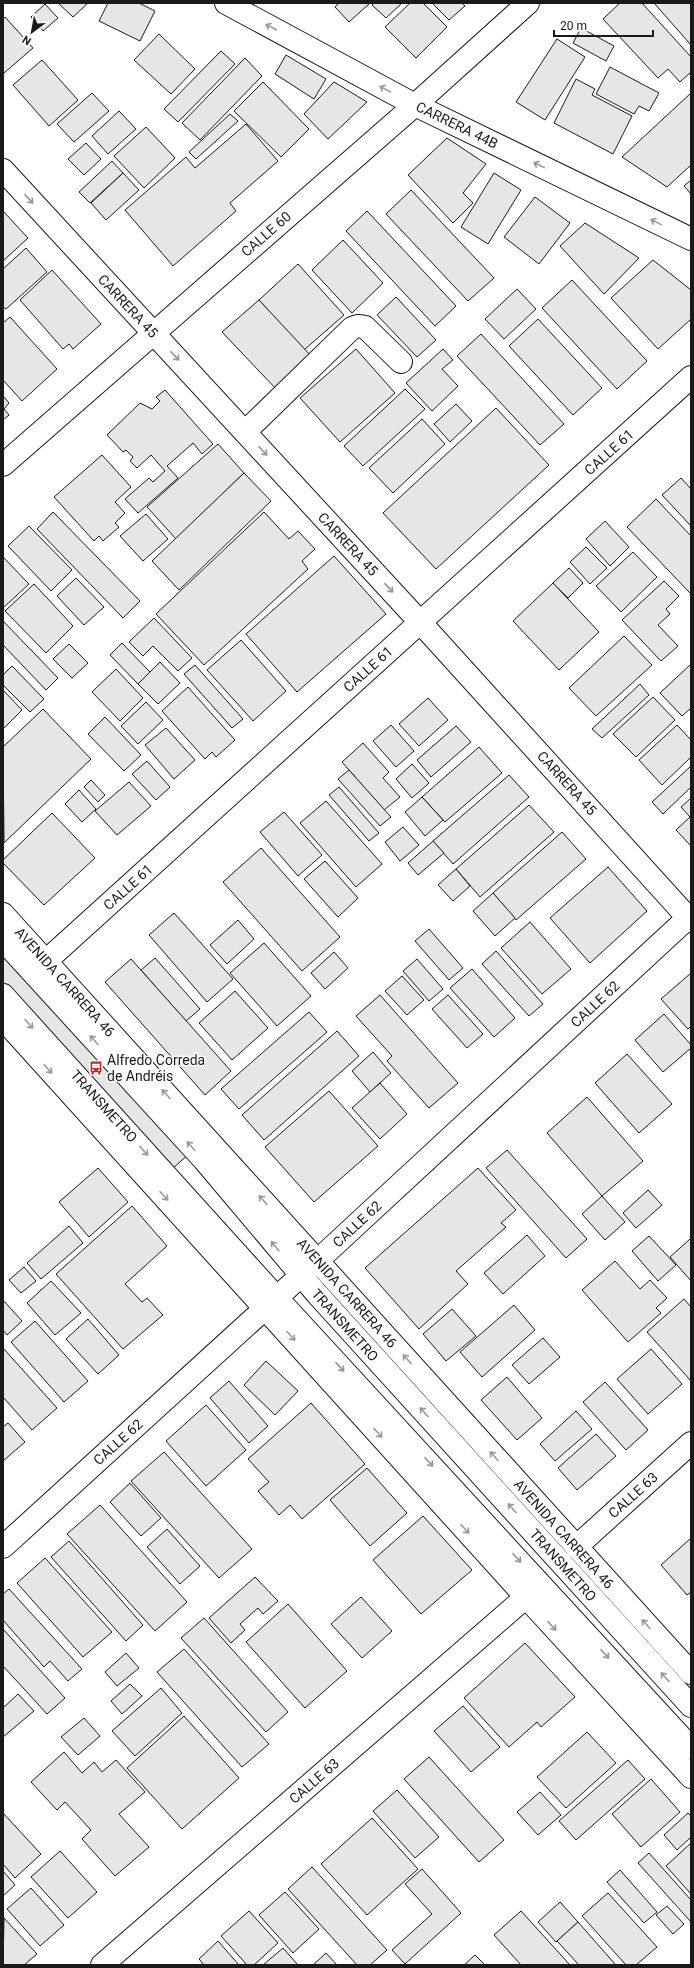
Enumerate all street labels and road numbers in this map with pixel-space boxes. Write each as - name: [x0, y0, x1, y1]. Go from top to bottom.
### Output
- street label: CARRERA 44B: [413, 98, 501, 152]
- street label: CALLE 60: [238, 208, 294, 260]
- street label: CARRERA 45: [95, 271, 161, 341]
- street label: CALLE 61: [581, 426, 637, 478]
- street label: CARRERA 45: [315, 509, 381, 579]
- street label: CALLE 61: [340, 643, 396, 695]
- street label: CARRERA 45: [534, 748, 600, 818]
- street label: CALLE 61: [100, 861, 156, 913]
- street label: AVENIDA CARRERA 46: [12, 924, 118, 1040]
- street label: CALLE 62: [567, 977, 623, 1030]
- street label: TRANSMETRO: [67, 1067, 141, 1145]
- street label: CALLE 62: [329, 1197, 385, 1250]
- street label: AVENIDA CARRERA 46: [294, 1235, 400, 1351]
- street label: TRANSMETRO: [308, 1286, 382, 1364]
- street label: CALLE 62: [90, 1416, 146, 1468]
- street label: CALLE 63: [605, 1469, 661, 1521]
- street label: AVENIDA CARRERA 46: [511, 1476, 617, 1592]
- street label: TRANSMETRO: [526, 1526, 600, 1604]
- street label: CALLE 63: [286, 1755, 342, 1807]

